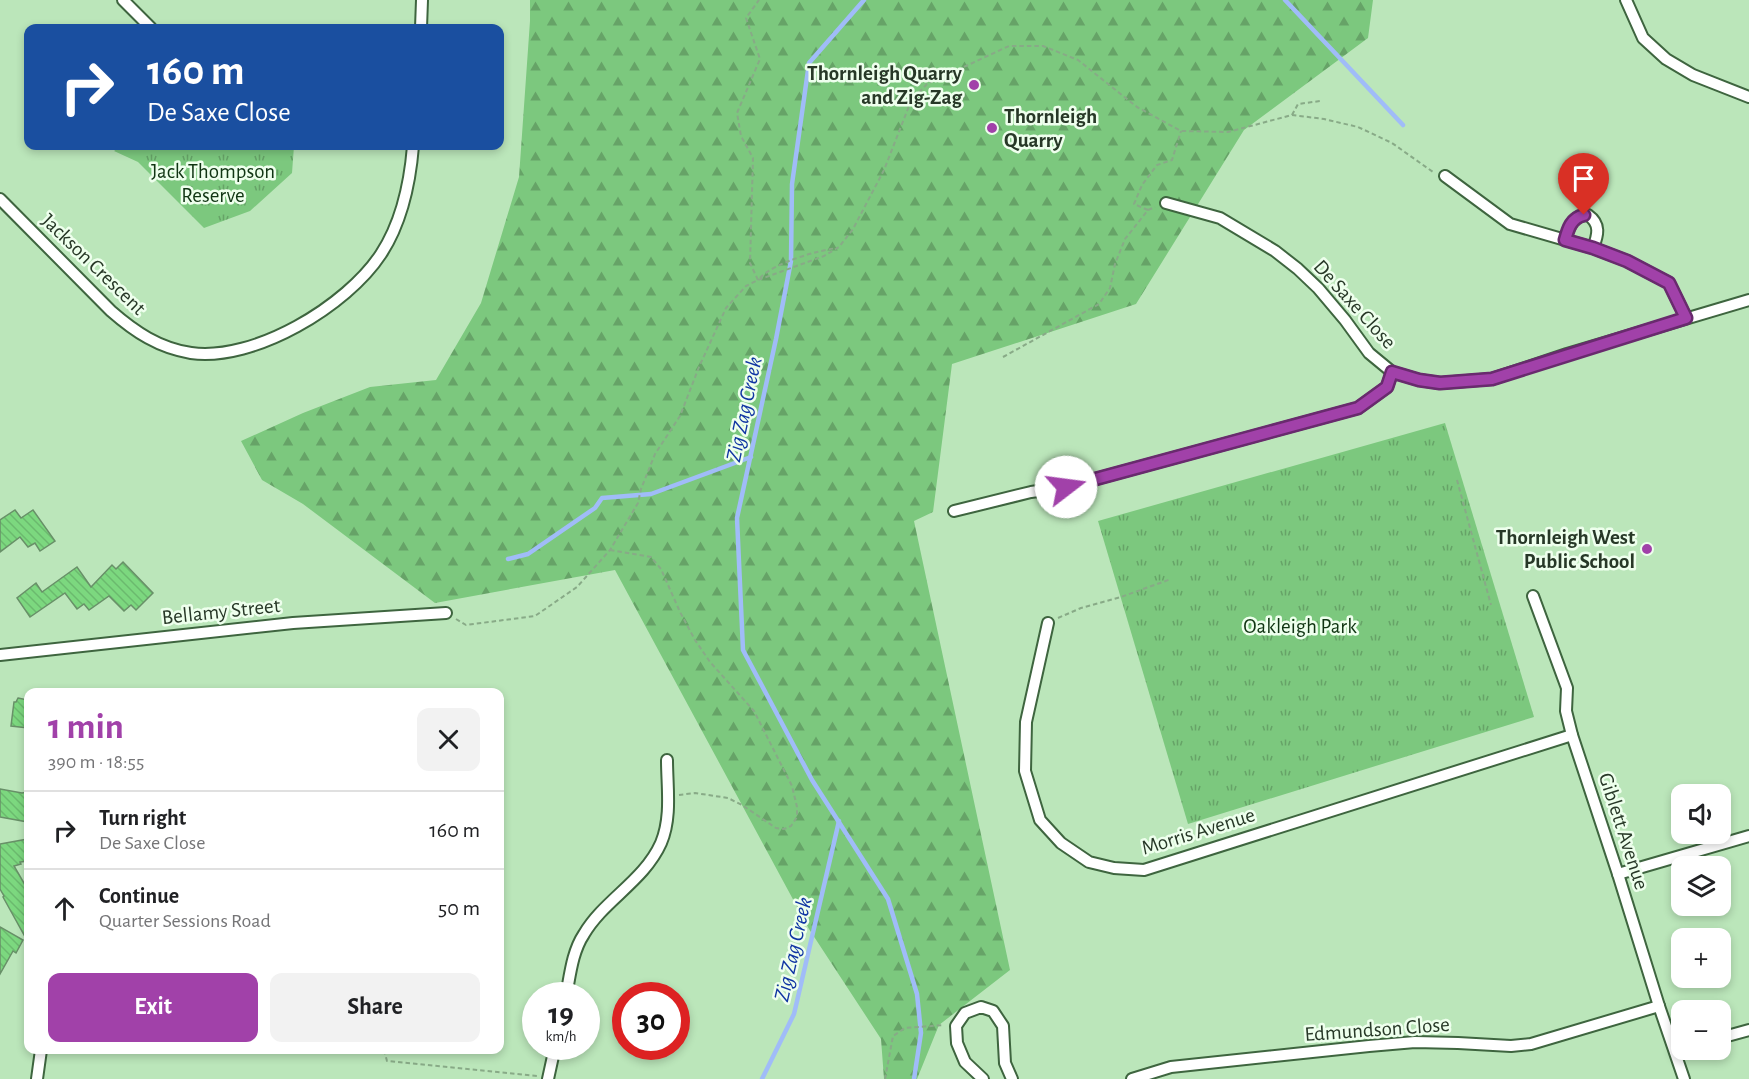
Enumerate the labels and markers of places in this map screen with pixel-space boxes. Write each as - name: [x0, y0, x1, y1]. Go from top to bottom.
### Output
- place label: Thornleigh Quarry and Zig-Zag: [807, 63, 963, 108]
- marker: Thornleigh Quarry and Zig-Zag: [967, 78, 981, 92]
- place label: Thornleigh Quarry: [1004, 106, 1097, 152]
- marker: Thornleigh Quarry: [985, 121, 999, 135]
- pin: [1558, 153, 1609, 215]
- place label: Thornleigh West Public School: [1496, 527, 1635, 572]
- marker: Thornleigh West Public School: [1640, 542, 1654, 556]

